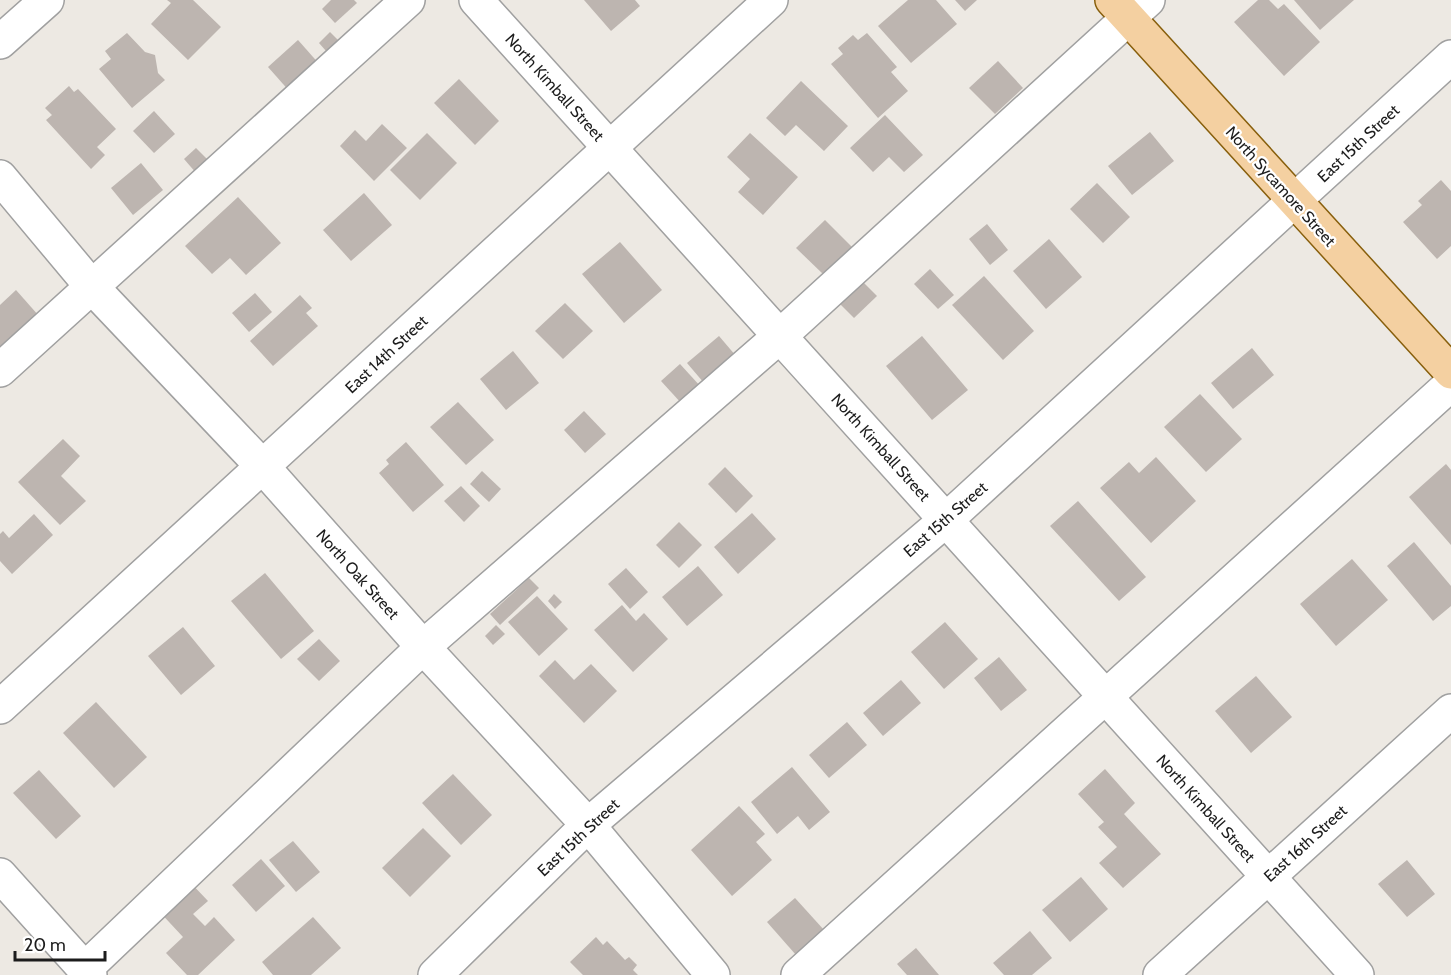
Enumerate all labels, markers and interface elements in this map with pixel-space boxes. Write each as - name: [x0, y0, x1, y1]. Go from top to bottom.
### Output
- street label: North Kimball Street: [501, 30, 608, 146]
- street label: East 15th Street: [1314, 100, 1404, 186]
- street label: North Sycamore Street: [1222, 122, 1340, 251]
- street label: East 14th Street: [341, 311, 432, 397]
- street label: North Kimball Street: [827, 390, 934, 506]
- street label: East 15th Street: [900, 477, 992, 561]
- street label: North Oak Street: [312, 526, 403, 624]
- street label: North Kimball Street: [1152, 751, 1259, 867]
- street label: East 15th Street: [534, 794, 624, 880]
- street label: East 16th Street: [1260, 801, 1351, 886]
- scale bar: [15, 924, 105, 962]
- text: 20 m: [24, 934, 66, 956]

